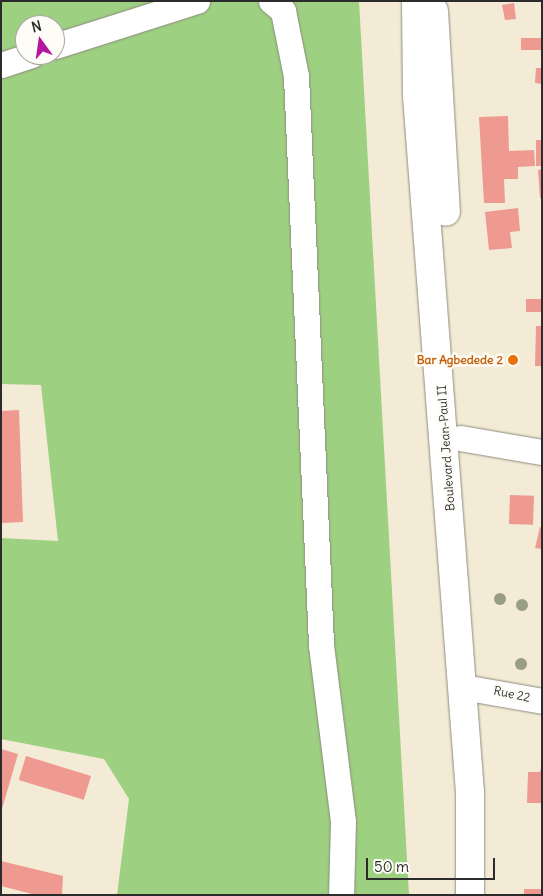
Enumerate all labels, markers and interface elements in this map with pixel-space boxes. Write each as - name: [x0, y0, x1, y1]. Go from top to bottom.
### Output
- north arrow: [15, 15, 65, 65]
- text: N: [30, 17, 43, 36]
- place label: Bar Agbedede 2: [417, 353, 503, 367]
- marker: Bar Agbedede 2: [507, 354, 519, 366]
- street label: Boulevard Jean-Paul II: [434, 385, 458, 511]
- street label: Rue 22: [492, 683, 532, 705]
- scale bar: [368, 848, 497, 880]
- text: 50 m: [374, 857, 409, 876]

